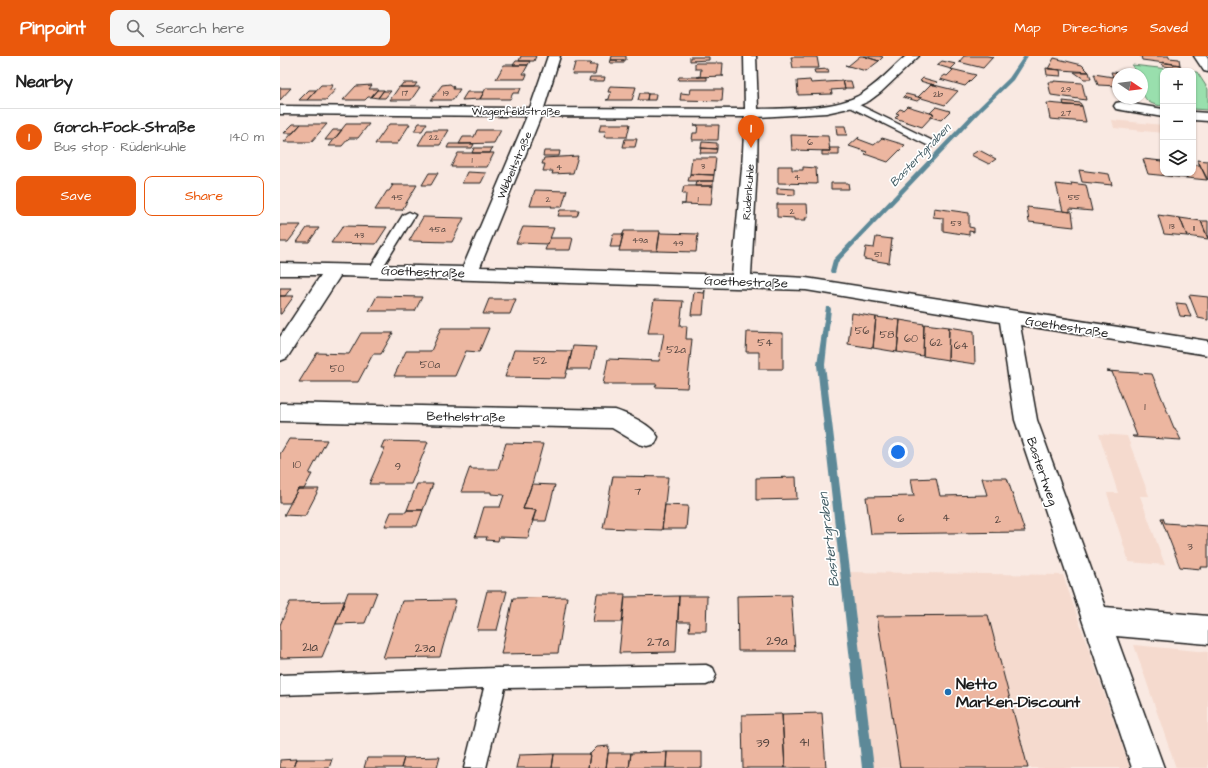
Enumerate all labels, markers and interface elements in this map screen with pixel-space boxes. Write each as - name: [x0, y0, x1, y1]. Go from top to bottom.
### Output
- search box: [110, 10, 390, 46]
- text: Pinpoint: [20, 15, 86, 42]
- icon: search: [124, 17, 146, 39]
- text: Search here: [156, 18, 244, 39]
- text: Map: [1014, 18, 1041, 38]
- text: Directions: [1063, 18, 1128, 38]
- text: Saved: [1150, 18, 1188, 38]
- north arrow: [1112, 68, 1148, 104]
- map controls: [1160, 68, 1196, 176]
- button: +: [1160, 68, 1196, 104]
- text: Nearby: [16, 70, 73, 94]
- house number: 29: [1061, 83, 1071, 96]
- house number: 17: [402, 87, 409, 100]
- house number: 19: [443, 87, 449, 100]
- house number: 2b: [933, 88, 943, 101]
- street label: Wagenfeldstraße: [472, 104, 560, 120]
- button: −: [1160, 104, 1196, 140]
- house number: 27: [1061, 107, 1072, 120]
- pin: 1: [738, 115, 764, 148]
- text: Gorch-Fock-Straße: [54, 117, 195, 138]
- water label: Bastertgraben: [886, 119, 956, 191]
- text: 1: [28, 128, 30, 146]
- text: 140 m: [230, 128, 264, 146]
- street label: Wibbeltstraße: [494, 129, 535, 201]
- house number: 22: [429, 131, 440, 144]
- house number: 6: [807, 136, 813, 149]
- text: Bus stop · Rüdenkuhle: [54, 138, 186, 156]
- button: layers: [1160, 140, 1196, 176]
- house number: 1: [471, 154, 473, 167]
- house number: 3: [701, 160, 706, 173]
- house number: 4: [556, 161, 562, 174]
- street label: Rüdenkuhle: [739, 164, 758, 220]
- house number: 4: [794, 171, 800, 184]
- button: Save: [16, 176, 136, 216]
- button: Share: [144, 176, 264, 216]
- house number: 45: [391, 191, 404, 204]
- house number: 55: [1068, 191, 1081, 204]
- house number: 2: [545, 193, 551, 206]
- house number: 1: [697, 193, 699, 206]
- house number: 2: [789, 205, 795, 218]
- house number: 53: [951, 217, 962, 230]
- house number: 13: [1169, 220, 1175, 233]
- house number: 11: [1193, 222, 1195, 235]
- house number: 45a: [428, 223, 446, 236]
- house number: 43: [354, 229, 365, 242]
- house number: 49a: [632, 234, 648, 247]
- house number: 49: [672, 237, 684, 250]
- house number: 51: [874, 248, 882, 261]
- street label: Goethestraße: [381, 262, 465, 282]
- street label: Goethestraße: [704, 272, 788, 292]
- street label: Goethestraße: [1024, 312, 1110, 342]
- house number: 56: [855, 323, 869, 338]
- house number: 58: [880, 327, 894, 342]
- house number: 60: [904, 331, 918, 346]
- house number: 54: [757, 335, 773, 350]
- house number: 62: [929, 335, 943, 350]
- house number: 64: [954, 338, 969, 353]
- house number: 52a: [666, 342, 686, 357]
- house number: 52: [533, 353, 548, 368]
- house number: 50a: [420, 357, 441, 372]
- house number: 50: [330, 361, 344, 376]
- house number: 1: [1144, 399, 1146, 414]
- street label: Bethelstraße: [426, 407, 506, 427]
- street label: Bastertweg: [1021, 435, 1062, 509]
- your location: [888, 442, 908, 462]
- house number: 10: [293, 457, 301, 472]
- house number: 9: [395, 459, 401, 474]
- house number: 7: [635, 484, 642, 499]
- water label: Bastertgraben: [813, 490, 845, 588]
- house number: 4: [942, 510, 950, 525]
- house number: 6: [898, 511, 905, 526]
- house number: 2: [995, 512, 1002, 527]
- house number: 3: [1187, 539, 1193, 554]
- house number: 29a: [766, 632, 788, 650]
- house number: 27a: [647, 633, 669, 651]
- house number: 21a: [302, 638, 318, 656]
- house number: 23a: [415, 639, 436, 657]
- place label: Netto Marken-Discount: [956, 673, 1081, 713]
- marker: Netto Marken-Discount: [943, 687, 953, 697]
- house number: 41: [799, 733, 810, 751]
- house number: 39: [756, 734, 770, 752]

